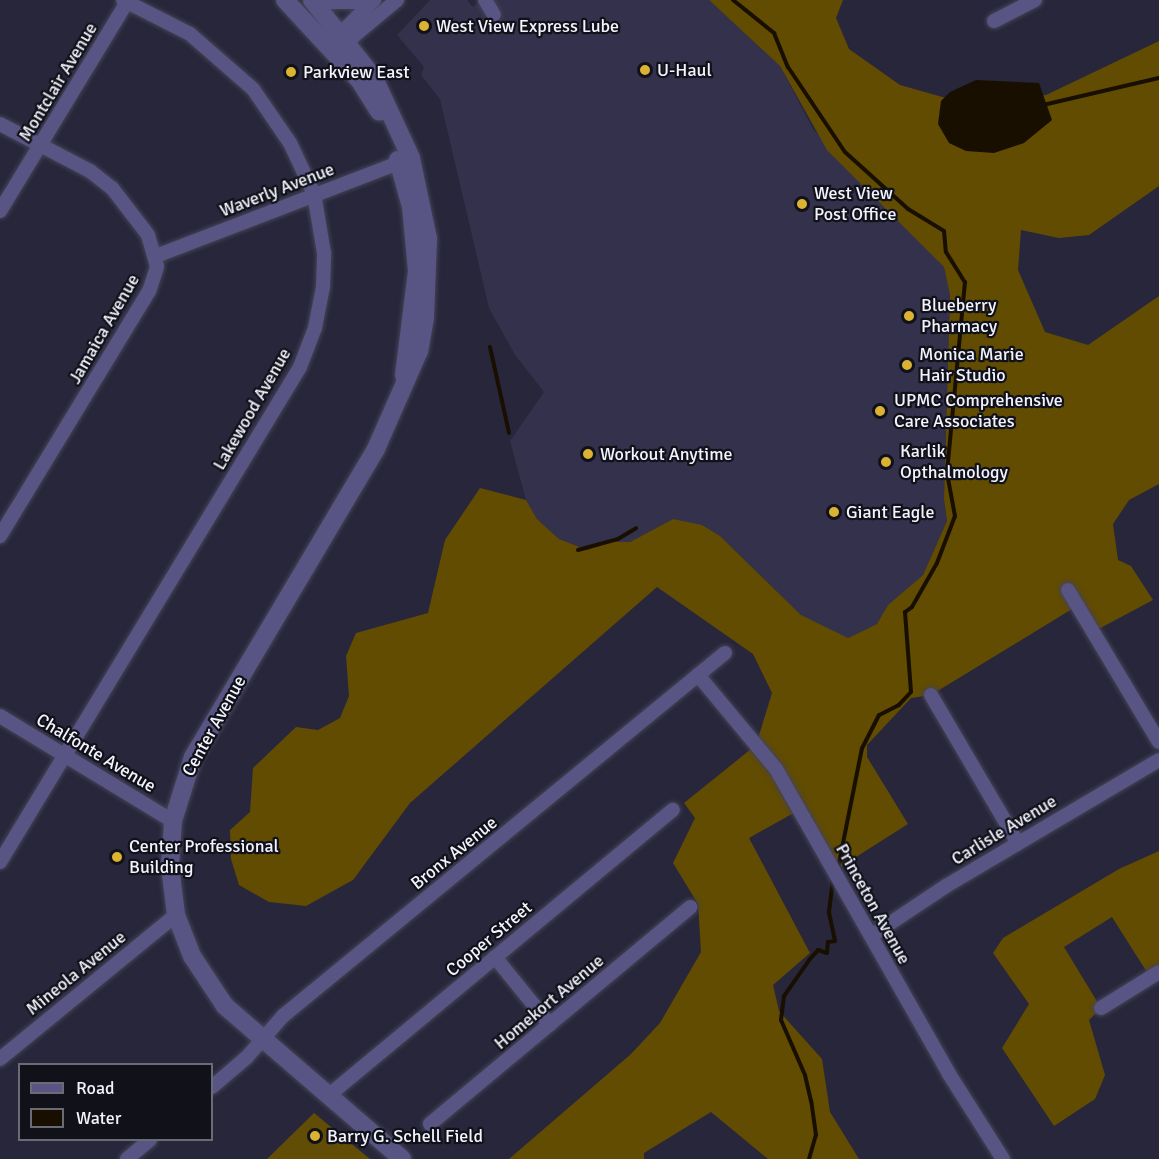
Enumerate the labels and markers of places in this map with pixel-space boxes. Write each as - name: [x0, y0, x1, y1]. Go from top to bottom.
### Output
- place label: West View Express Lube: [436, 15, 619, 37]
- marker: West View Express Lube: [417, 19, 431, 33]
- place label: U-Haul: [657, 59, 712, 81]
- place label: Parkview East: [303, 61, 410, 83]
- marker: U-Haul: [638, 63, 652, 77]
- marker: Parkview East: [284, 65, 298, 79]
- place label: West View Post Office: [814, 183, 896, 226]
- marker: West View Post Office: [795, 197, 809, 211]
- place label: Blueberry Pharmacy: [921, 295, 997, 338]
- marker: Blueberry Pharmacy: [902, 309, 916, 323]
- place label: Monica Marie Hair Studio: [919, 344, 1024, 386]
- marker: Monica Marie Hair Studio: [900, 358, 914, 372]
- place label: UPMC Comprehensive Care Associates: [894, 390, 1063, 432]
- marker: UPMC Comprehensive Care Associates: [871, 402, 889, 420]
- place label: Karlik Opthalmology: [900, 441, 1008, 484]
- place label: Workout Anytime: [600, 443, 733, 465]
- marker: Workout Anytime: [581, 447, 595, 461]
- marker: Karlik Opthalmology: [877, 453, 895, 471]
- place label: Giant Eagle: [846, 501, 934, 523]
- marker: Giant Eagle: [827, 505, 841, 519]
- place label: Center Professional Building: [129, 836, 279, 878]
- marker: Center Professional Building: [110, 850, 124, 864]
- place label: Barry G. Schell Field: [327, 1125, 483, 1147]
- marker: Barry G. Schell Field: [308, 1129, 322, 1143]

